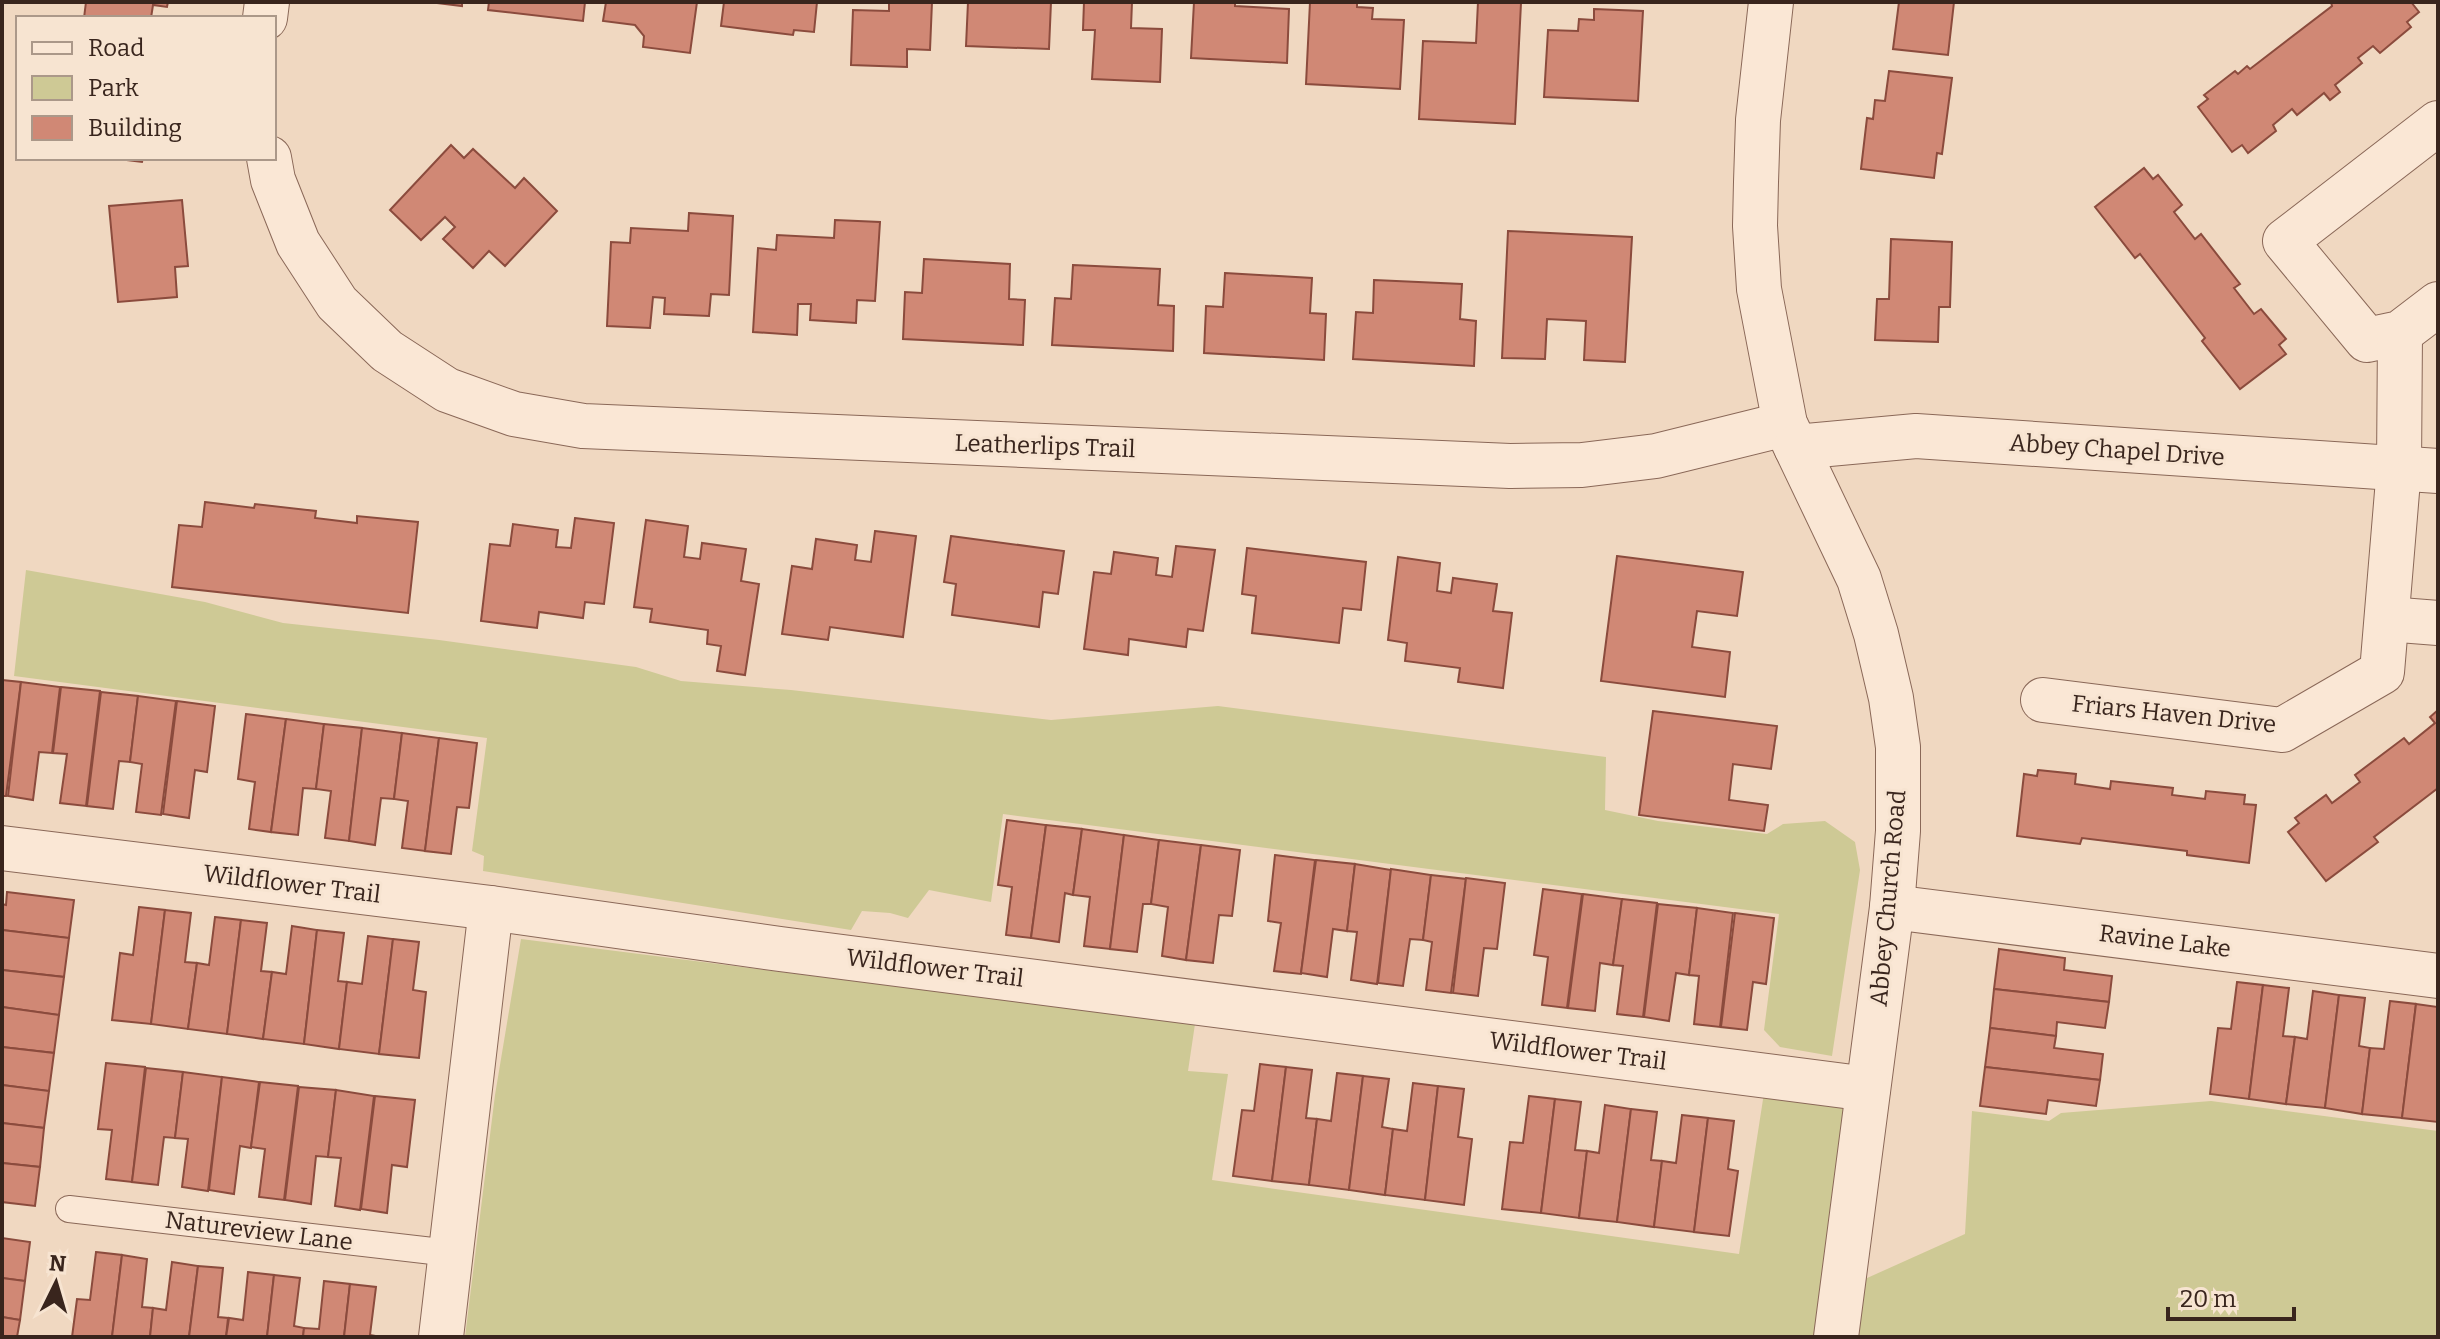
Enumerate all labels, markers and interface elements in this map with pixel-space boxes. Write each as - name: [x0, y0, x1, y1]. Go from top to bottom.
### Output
- legend: [16, 16, 276, 160]
- text: Road: [88, 34, 144, 62]
- text: Park: [88, 74, 139, 102]
- text: Building: [88, 114, 182, 142]
- street label: Leatherlips Trail: [954, 429, 1136, 463]
- street label: Abbey Chapel Drive: [2008, 429, 2226, 471]
- street label: Friars Haven Drive: [2070, 689, 2278, 739]
- street label: Abbey Church Road: [1865, 789, 1911, 1007]
- street label: Wildflower Trail: [202, 859, 382, 909]
- street label: Ravine Lake: [2097, 919, 2233, 963]
- street label: Wildflower Trail: [845, 943, 1025, 993]
- street label: Wildflower Trail: [1488, 1026, 1668, 1076]
- street label: Natureview Lane: [164, 1206, 354, 1256]
- north arrow: [16, 1243, 96, 1323]
- text: N: [48, 1249, 67, 1278]
- scale bar: [2168, 1271, 2294, 1321]
- text: 20 m: [2180, 1285, 2236, 1313]

